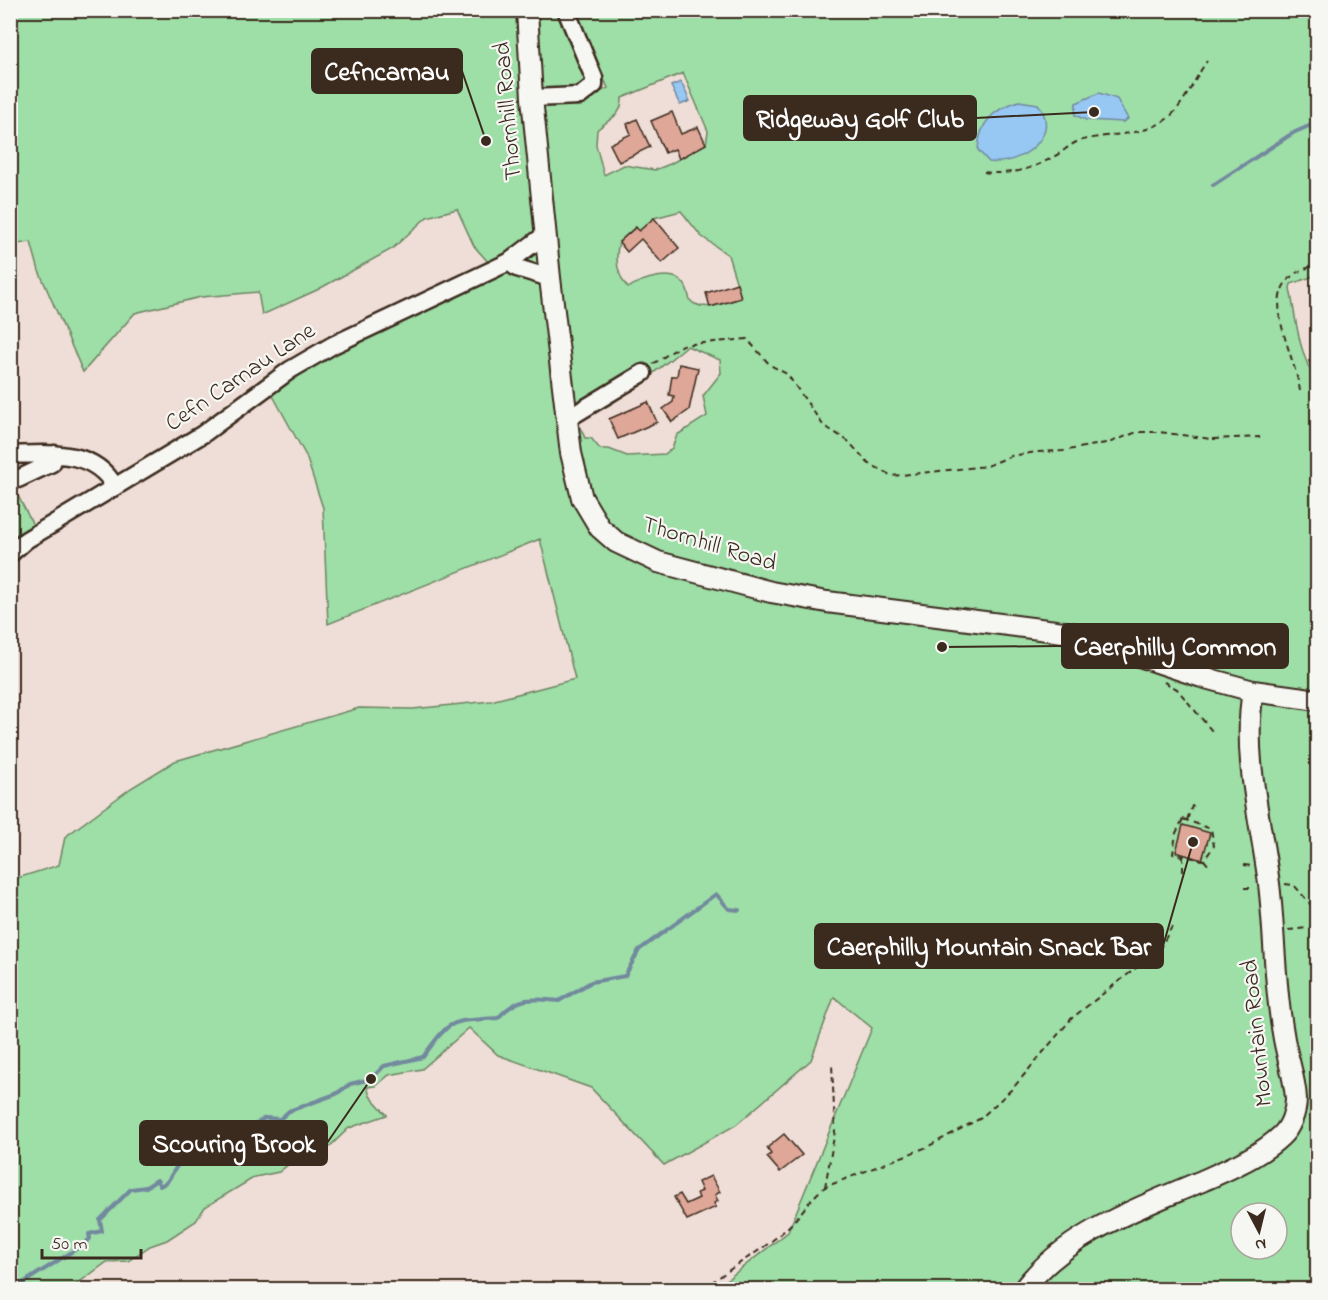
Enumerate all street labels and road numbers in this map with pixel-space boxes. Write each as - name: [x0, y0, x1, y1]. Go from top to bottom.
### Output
- street label: Thornhill Road: [485, 40, 532, 182]
- street label: Cefn Carnau Lane: [159, 315, 323, 441]
- street label: Thornhill Road: [637, 508, 781, 582]
- street label: Mountain Road: [1233, 957, 1283, 1108]

